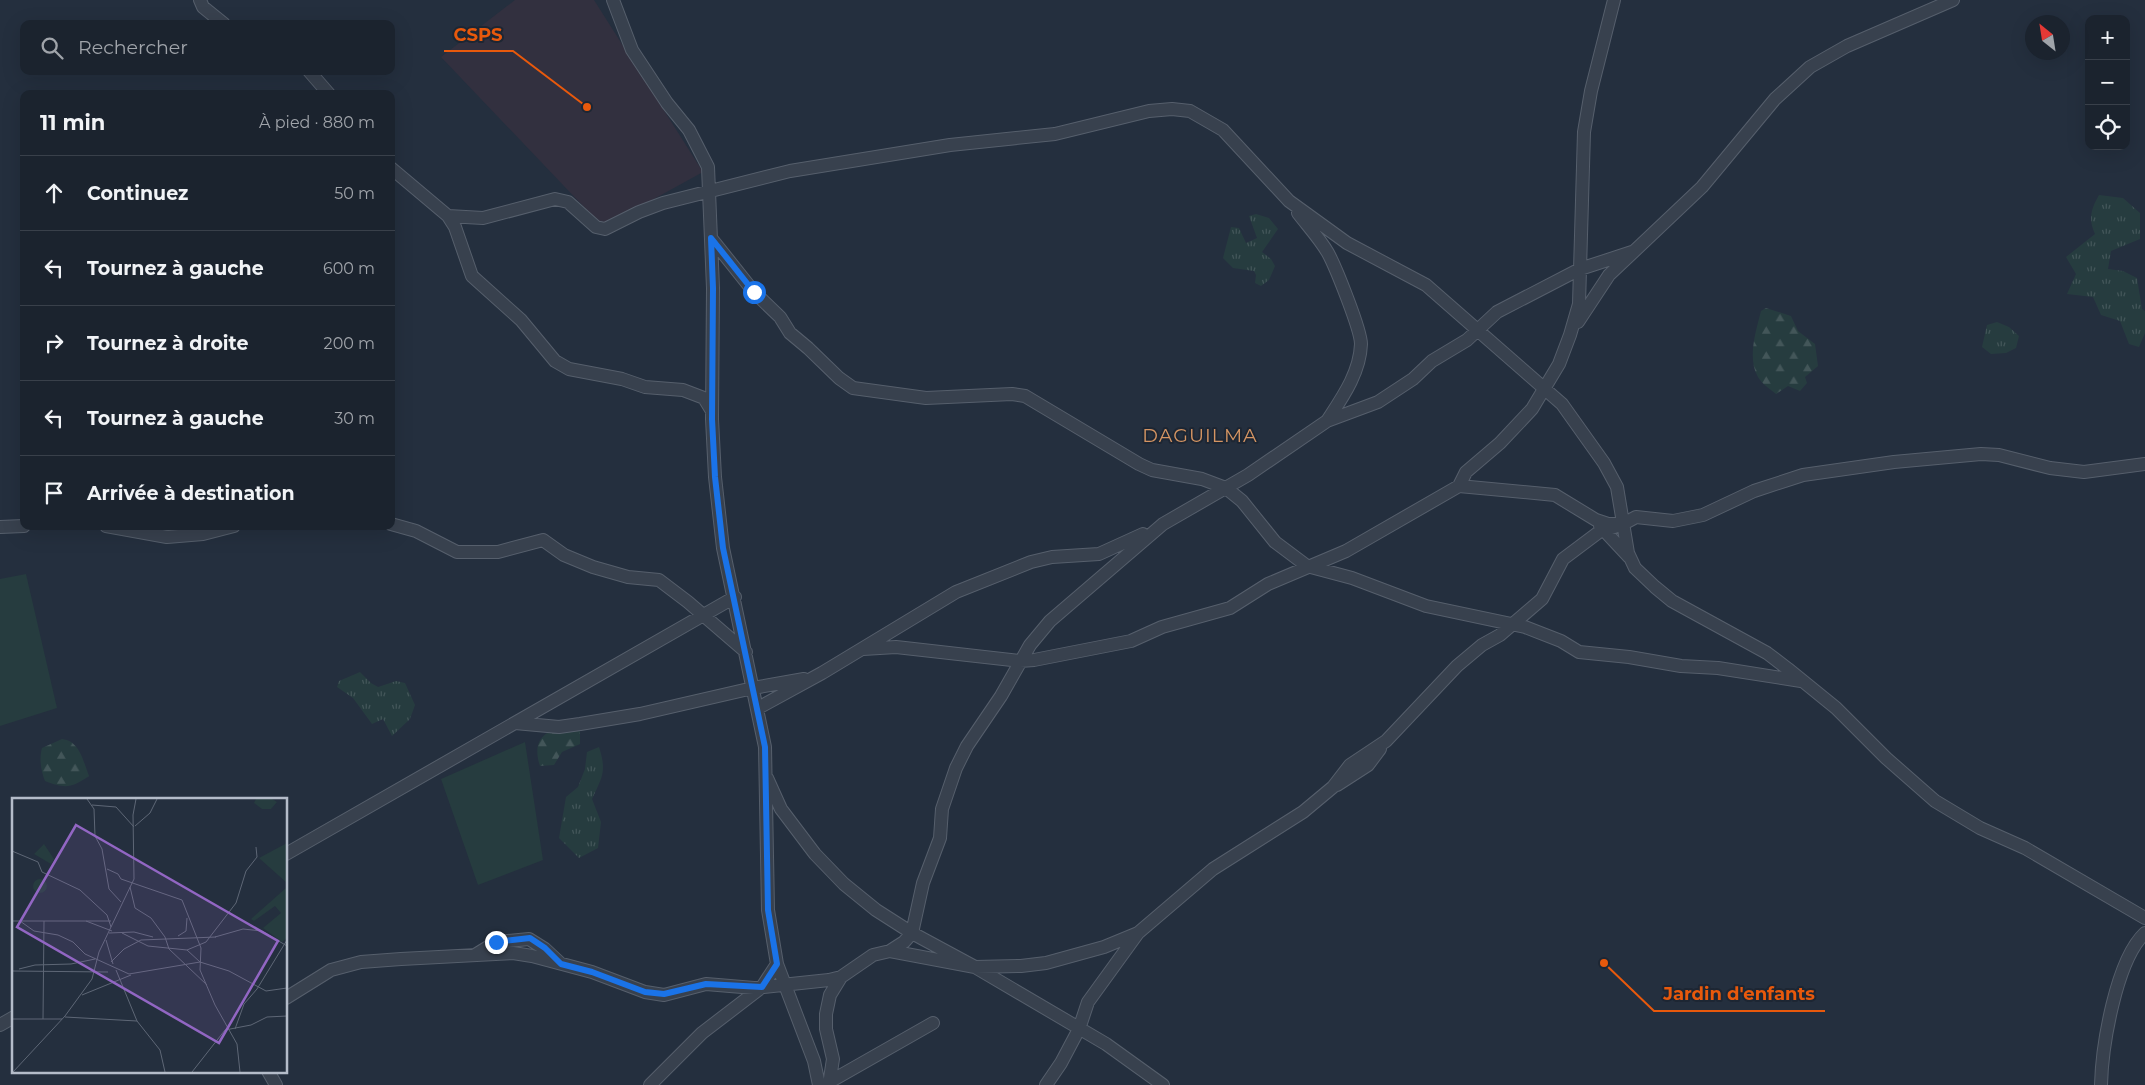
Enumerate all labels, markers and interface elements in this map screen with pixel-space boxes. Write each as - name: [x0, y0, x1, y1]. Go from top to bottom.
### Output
- north arrow: [2025, 15, 2070, 60]
- map controls: [2085, 15, 2130, 150]
- button: +: [2085, 15, 2130, 60]
- callout: CSPS: [444, 18, 513, 51]
- search box: [20, 20, 395, 75]
- text: CSPS: [453, 24, 503, 46]
- icon: search: [38, 34, 66, 62]
- text: Rechercher: [78, 36, 188, 59]
- button: −: [2085, 60, 2130, 105]
- button: locate: [2085, 105, 2130, 150]
- text: 11 min: [40, 110, 105, 135]
- text: À pied · 880 m: [259, 113, 375, 132]
- icon: ahead: [40, 179, 68, 207]
- text: Continuez: [87, 182, 188, 205]
- text: 50 m: [334, 184, 375, 203]
- icon: left: [40, 254, 68, 282]
- text: Tournez à gauche: [87, 257, 264, 280]
- text: 600 m: [323, 259, 375, 278]
- route start: [743, 281, 766, 304]
- icon: right: [40, 329, 68, 357]
- text: Tournez à droite: [87, 332, 248, 355]
- text: 200 m: [324, 334, 375, 353]
- icon: left: [40, 404, 68, 432]
- text: Tournez à gauche: [87, 407, 264, 430]
- text: 30 m: [334, 409, 375, 428]
- district label: DAGUILMA: [1142, 424, 1258, 447]
- icon: arrive: [40, 479, 68, 507]
- text: Arrivée à destination: [87, 482, 295, 505]
- inset map: [12, 798, 288, 1072]
- route end: [485, 931, 508, 954]
- callout: Jardin d'enfants: [1654, 978, 1825, 1011]
- text: Jardin d'enfants: [1662, 983, 1815, 1005]

